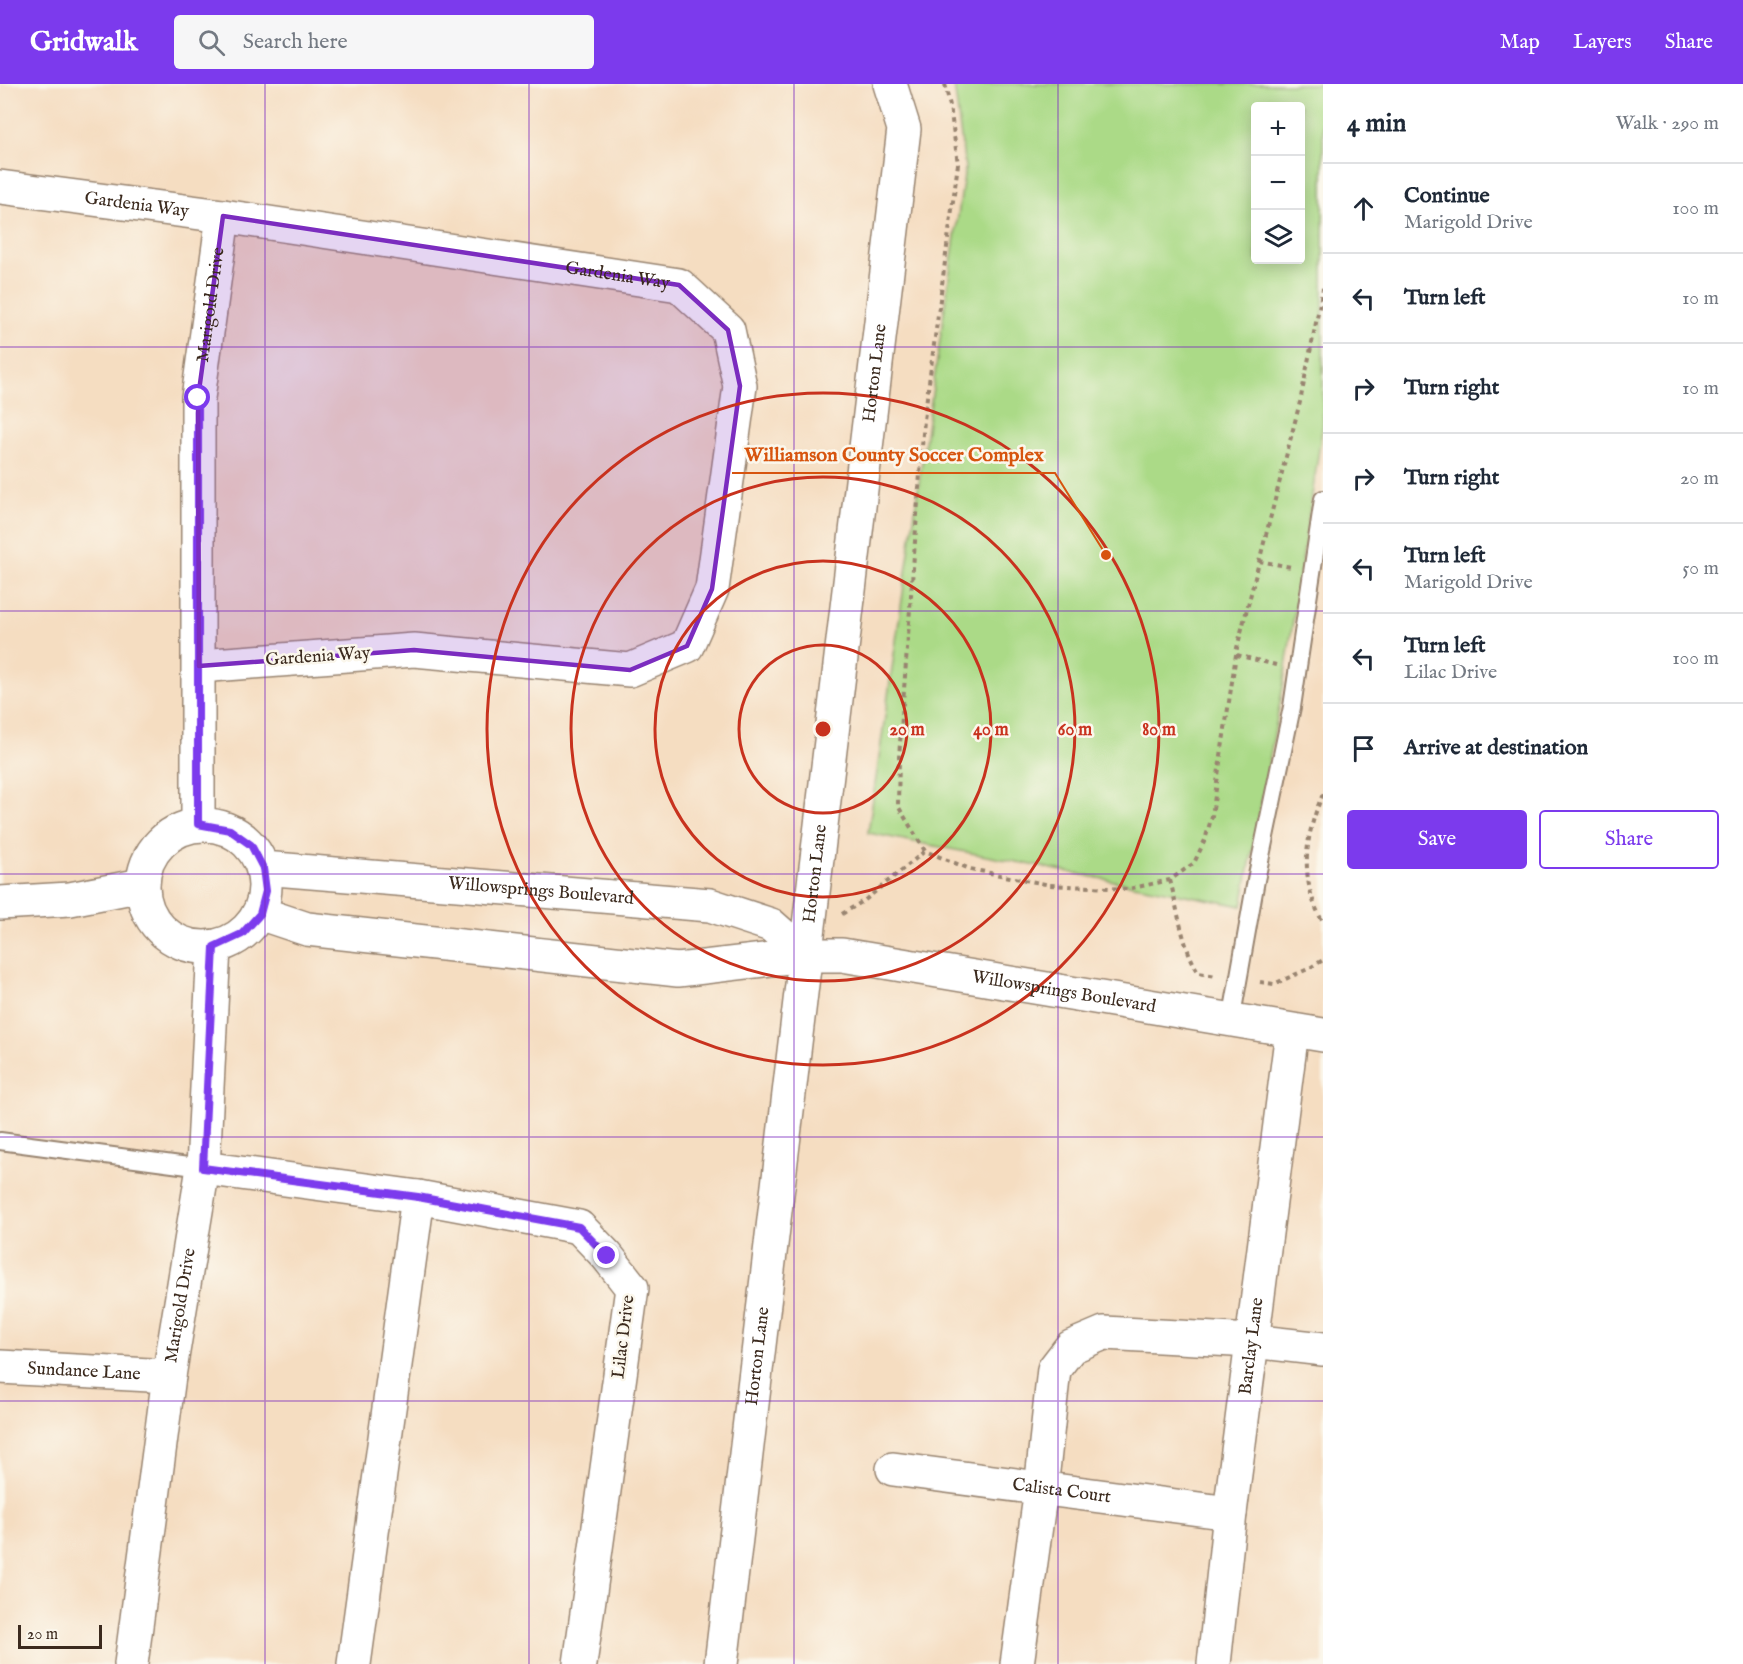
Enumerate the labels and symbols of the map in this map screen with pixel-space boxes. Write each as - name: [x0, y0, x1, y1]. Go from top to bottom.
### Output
- street label: Gardenia Way: [83, 187, 191, 223]
- street label: Marigold Drive: [192, 246, 230, 364]
- street label: Gardenia Way: [564, 256, 672, 295]
- street label: Horton Lane: [858, 323, 892, 424]
- route start: [184, 384, 210, 410]
- callout: Williamson County Soccer Complex: [732, 435, 1055, 473]
- text: Williamson County Soccer Complex: [743, 443, 1044, 468]
- street label: Gardenia Way: [265, 642, 371, 672]
- centre of rings: [813, 719, 833, 739]
- text: 20 m: [889, 719, 925, 742]
- text: 40 m: [973, 719, 1009, 742]
- text: 60 m: [1058, 719, 1092, 742]
- text: 80 m: [1142, 719, 1176, 742]
- street label: Horton Lane: [798, 823, 833, 924]
- street label: Willowsprings Boulevard: [447, 872, 635, 910]
- street label: Willowsprings Boulevard: [970, 965, 1158, 1019]
- route end: [593, 1242, 619, 1268]
- street label: Marigold Drive: [160, 1246, 201, 1364]
- street label: Lilac Drive: [607, 1294, 641, 1380]
- street label: Barclay Lane: [1234, 1296, 1269, 1396]
- street label: Horton Lane: [740, 1306, 775, 1407]
- street label: Sundance Lane: [27, 1357, 141, 1386]
- street label: Calista Court: [1011, 1473, 1112, 1509]
- scale bar: [18, 1622, 102, 1650]

